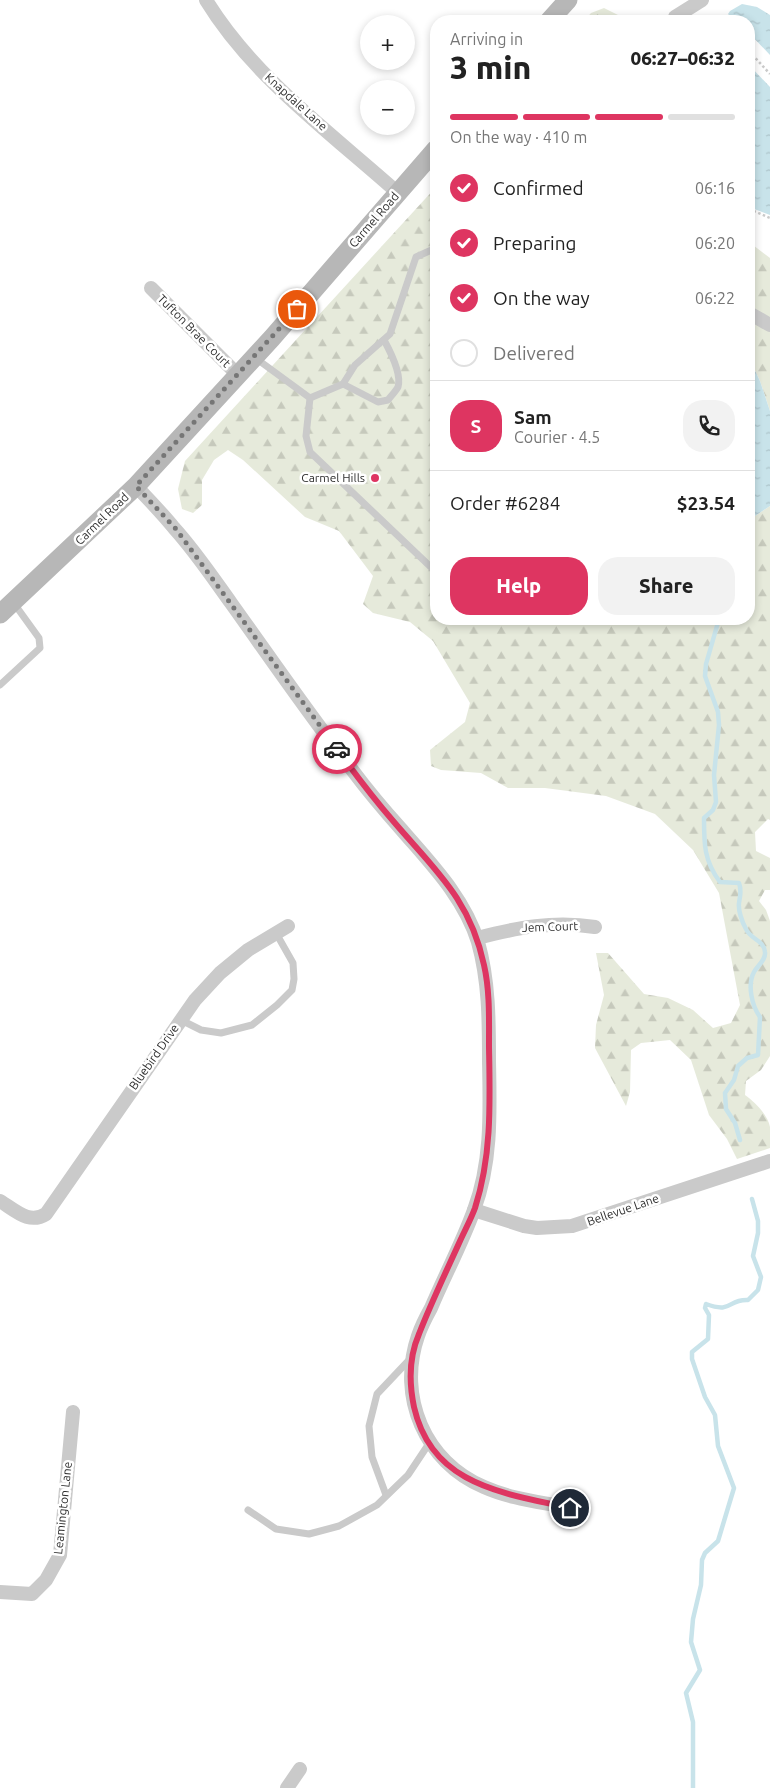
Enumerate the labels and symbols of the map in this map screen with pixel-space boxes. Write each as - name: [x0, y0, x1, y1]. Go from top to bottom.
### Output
- street label: Knapdale Lane: [263, 70, 330, 133]
- street label: Carmel Road: [346, 190, 401, 250]
- pin: [276, 288, 318, 330]
- street label: Tufton Brae Court: [155, 292, 234, 370]
- place label: Carmel Hills: [301, 471, 365, 484]
- marker: Carmel Hills: [369, 472, 381, 484]
- street label: Carmel Road: [72, 490, 131, 547]
- courier: [312, 724, 362, 774]
- street label: Jem Court: [522, 919, 579, 934]
- street label: Bluebird Drive: [126, 1022, 181, 1092]
- street label: Bellevue Lane: [585, 1191, 660, 1228]
- street label: Leamington Lane: [51, 1461, 74, 1555]
- pin: [549, 1487, 591, 1529]

